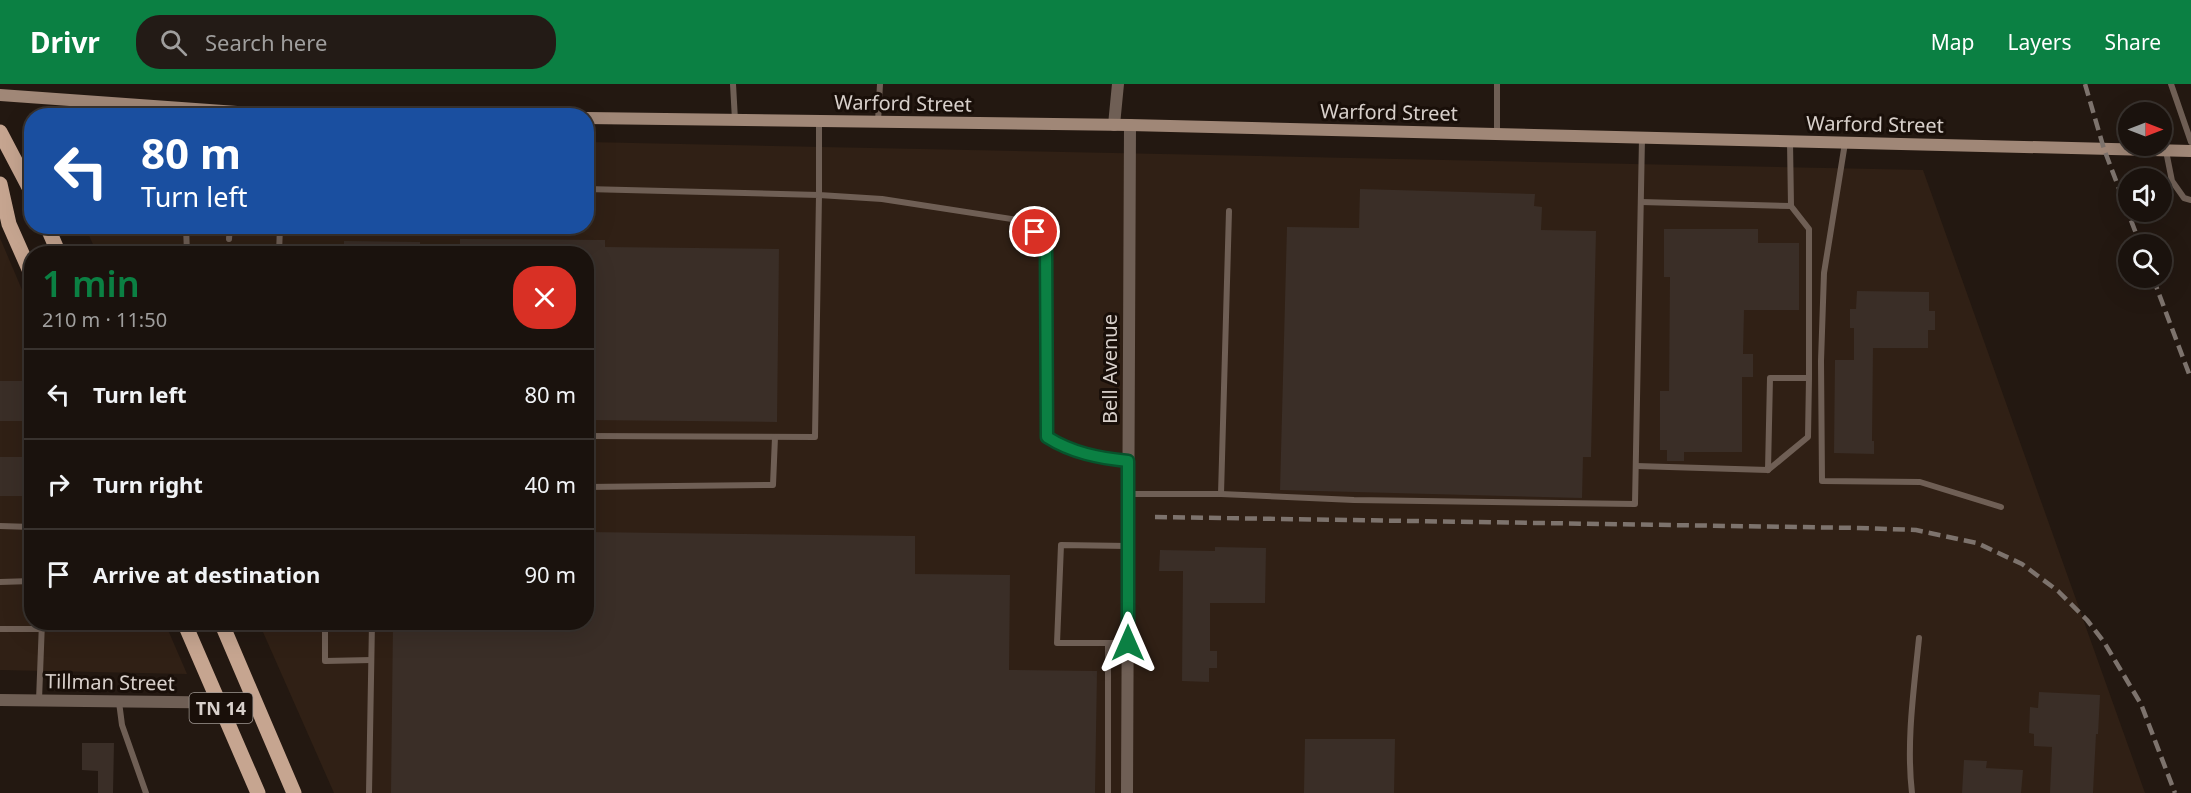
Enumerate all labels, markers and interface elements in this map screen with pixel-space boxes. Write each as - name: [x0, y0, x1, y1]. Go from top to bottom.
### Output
- search box: [136, 15, 556, 69]
- text: Drivr: [30, 23, 100, 61]
- icon: search: [157, 26, 190, 59]
- text: Search here: [205, 27, 327, 57]
- text: Map: [1931, 28, 1975, 56]
- text: Layers: [2008, 28, 2072, 56]
- text: Share: [2105, 28, 2161, 56]
- street label: Warford Street: [834, 88, 972, 118]
- street label: Warford Street: [1320, 97, 1458, 127]
- north arrow: [2118, 102, 2172, 156]
- map controls: [2118, 102, 2172, 288]
- street label: Warford Street: [1806, 109, 1944, 139]
- text: 80 m: [141, 124, 241, 181]
- icon: left: [42, 132, 120, 210]
- button: sound: [2118, 168, 2172, 222]
- text: Turn left: [141, 178, 247, 215]
- pin: [1009, 206, 1060, 257]
- icon: arrive: [1018, 215, 1051, 248]
- button: search: [2118, 234, 2172, 288]
- text: 1 min: [42, 259, 140, 308]
- button: close: [513, 266, 576, 329]
- text: 210 m · 11:50: [42, 306, 167, 333]
- street label: Bell Avenue: [1096, 314, 1123, 424]
- icon: left: [42, 378, 75, 411]
- text: Turn left: [93, 379, 187, 409]
- text: 80 m: [525, 379, 576, 409]
- icon: right: [42, 468, 75, 501]
- text: Turn right: [93, 469, 203, 499]
- text: 40 m: [525, 469, 576, 499]
- icon: arrive: [42, 558, 75, 591]
- text: Arrive at destination: [93, 559, 320, 589]
- text: 90 m: [525, 559, 576, 589]
- position arrow: [1096, 611, 1160, 675]
- street label: Tillman Street: [45, 667, 175, 697]
- road number: TN 14: [190, 693, 252, 723]

